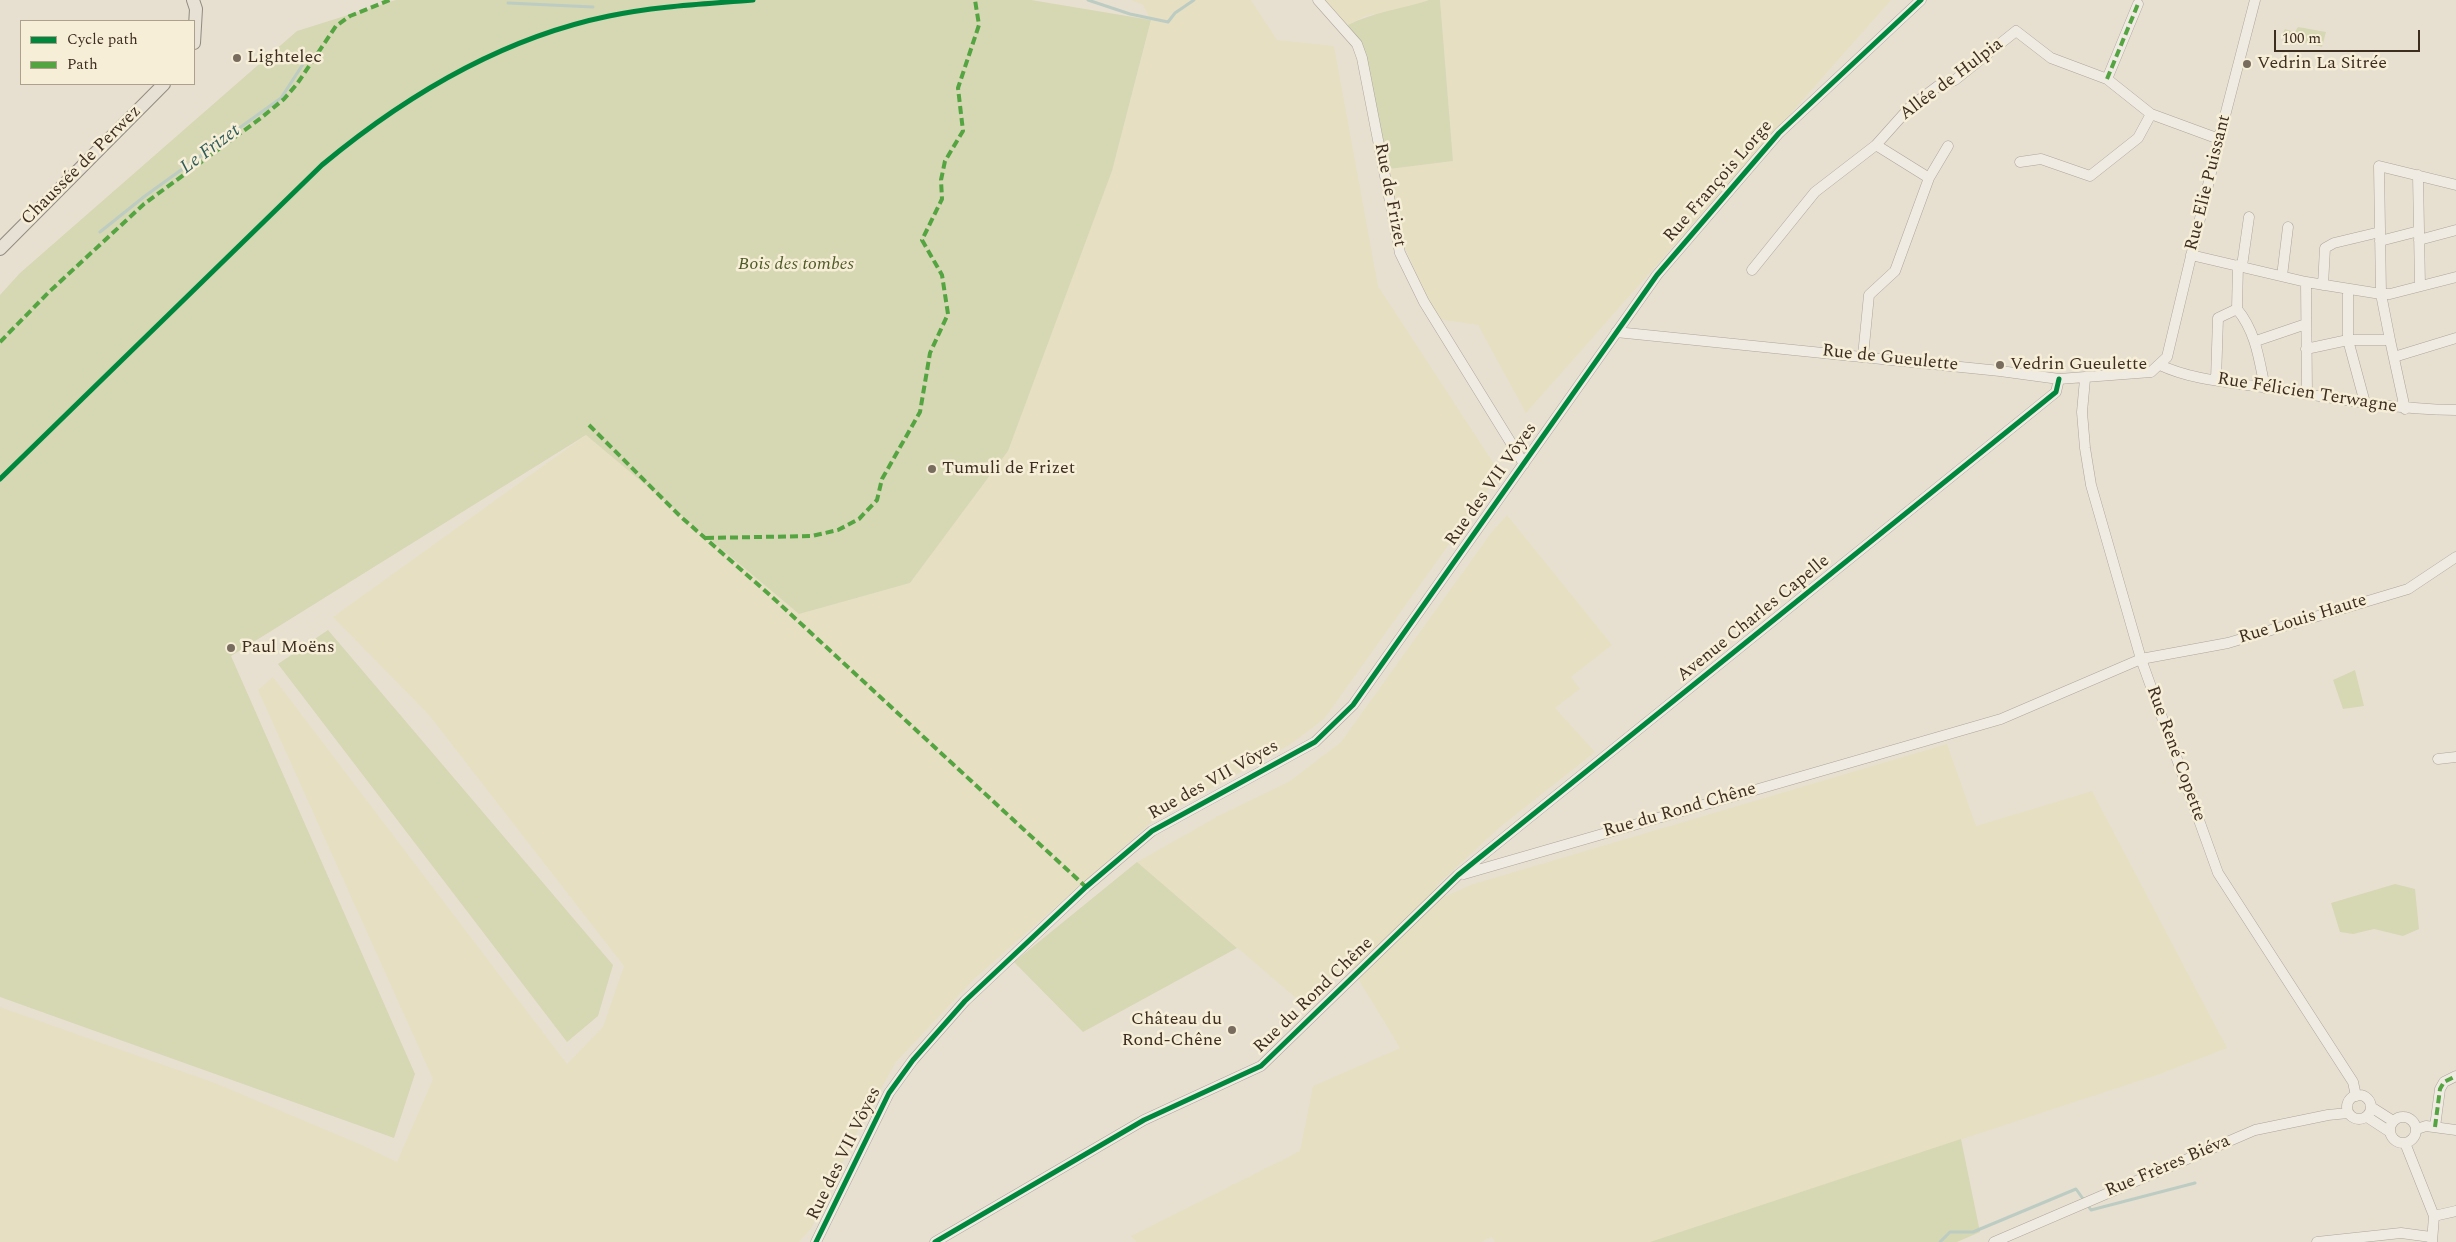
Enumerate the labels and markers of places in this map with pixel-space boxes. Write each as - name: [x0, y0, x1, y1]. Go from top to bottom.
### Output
- place label: Lightelec: [247, 47, 322, 69]
- marker: Lightelec: [231, 52, 243, 64]
- place label: Vedrin La Sitrée: [2257, 53, 2387, 75]
- marker: Vedrin La Sitrée: [2241, 58, 2253, 70]
- place label: Vedrin Gueulette: [2010, 354, 2147, 376]
- marker: Vedrin Gueulette: [1994, 359, 2006, 371]
- place label: Tumuli de Frizet: [942, 458, 1075, 480]
- marker: Tumuli de Frizet: [926, 463, 938, 475]
- place label: Paul Moëns: [241, 637, 335, 659]
- marker: Paul Moëns: [225, 642, 237, 654]
- place label: Château du Rond-Chêne: [1122, 1009, 1222, 1052]
- marker: Château du Rond-Chêne: [1226, 1024, 1238, 1036]

